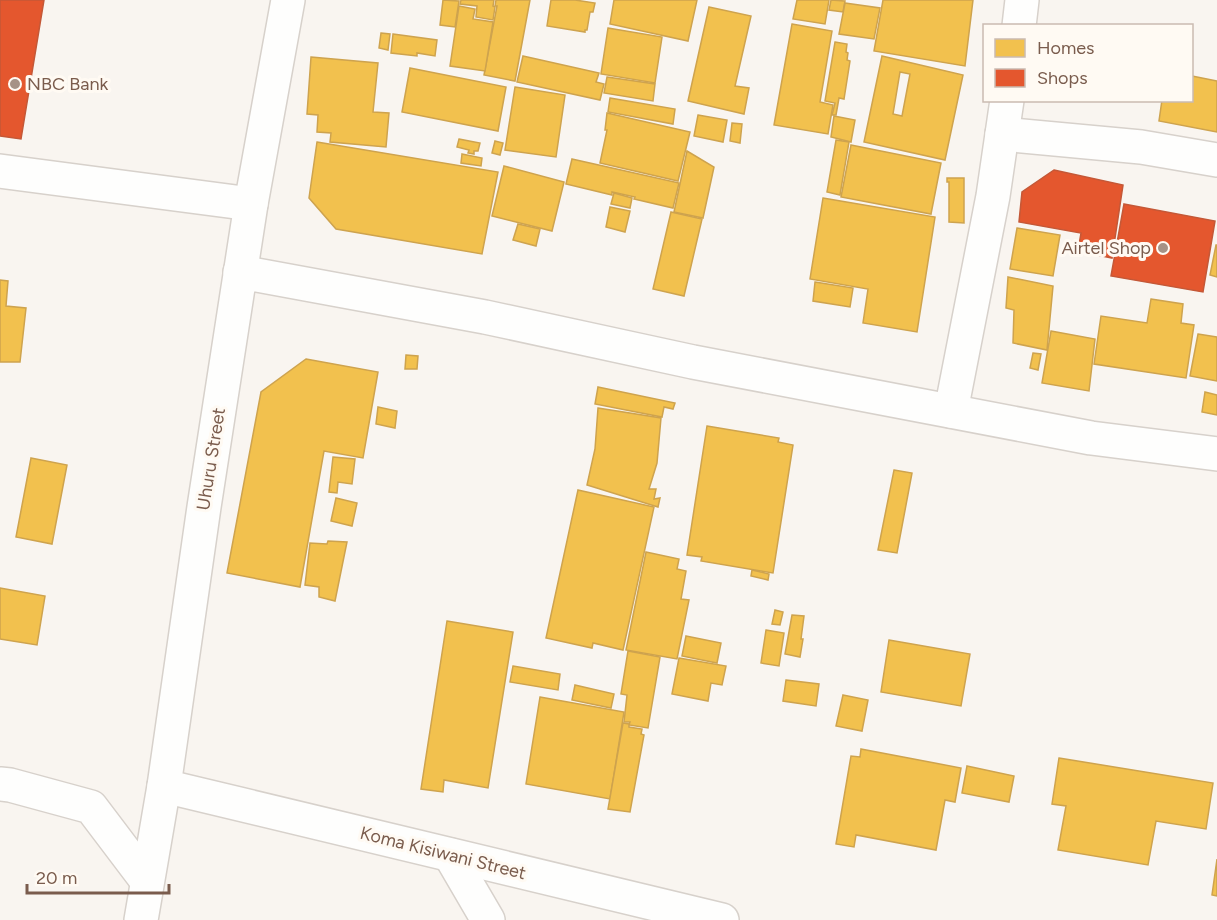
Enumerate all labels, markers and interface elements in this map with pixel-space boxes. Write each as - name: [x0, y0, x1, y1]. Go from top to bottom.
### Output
- legend: [983, 24, 1193, 102]
- text: Homes: [1037, 37, 1095, 59]
- text: Shops: [1037, 67, 1088, 89]
- place label: NBC Bank: [27, 73, 109, 95]
- marker: NBC Bank: [8, 77, 22, 91]
- place label: Airtel Shop: [1061, 237, 1151, 259]
- marker: Airtel Shop: [1156, 241, 1170, 255]
- street label: Uhuru Street: [192, 406, 230, 512]
- street label: Koma Kisiwani Street: [358, 822, 528, 884]
- scale bar: [27, 857, 170, 895]
- text: 20 m: [36, 867, 77, 889]

